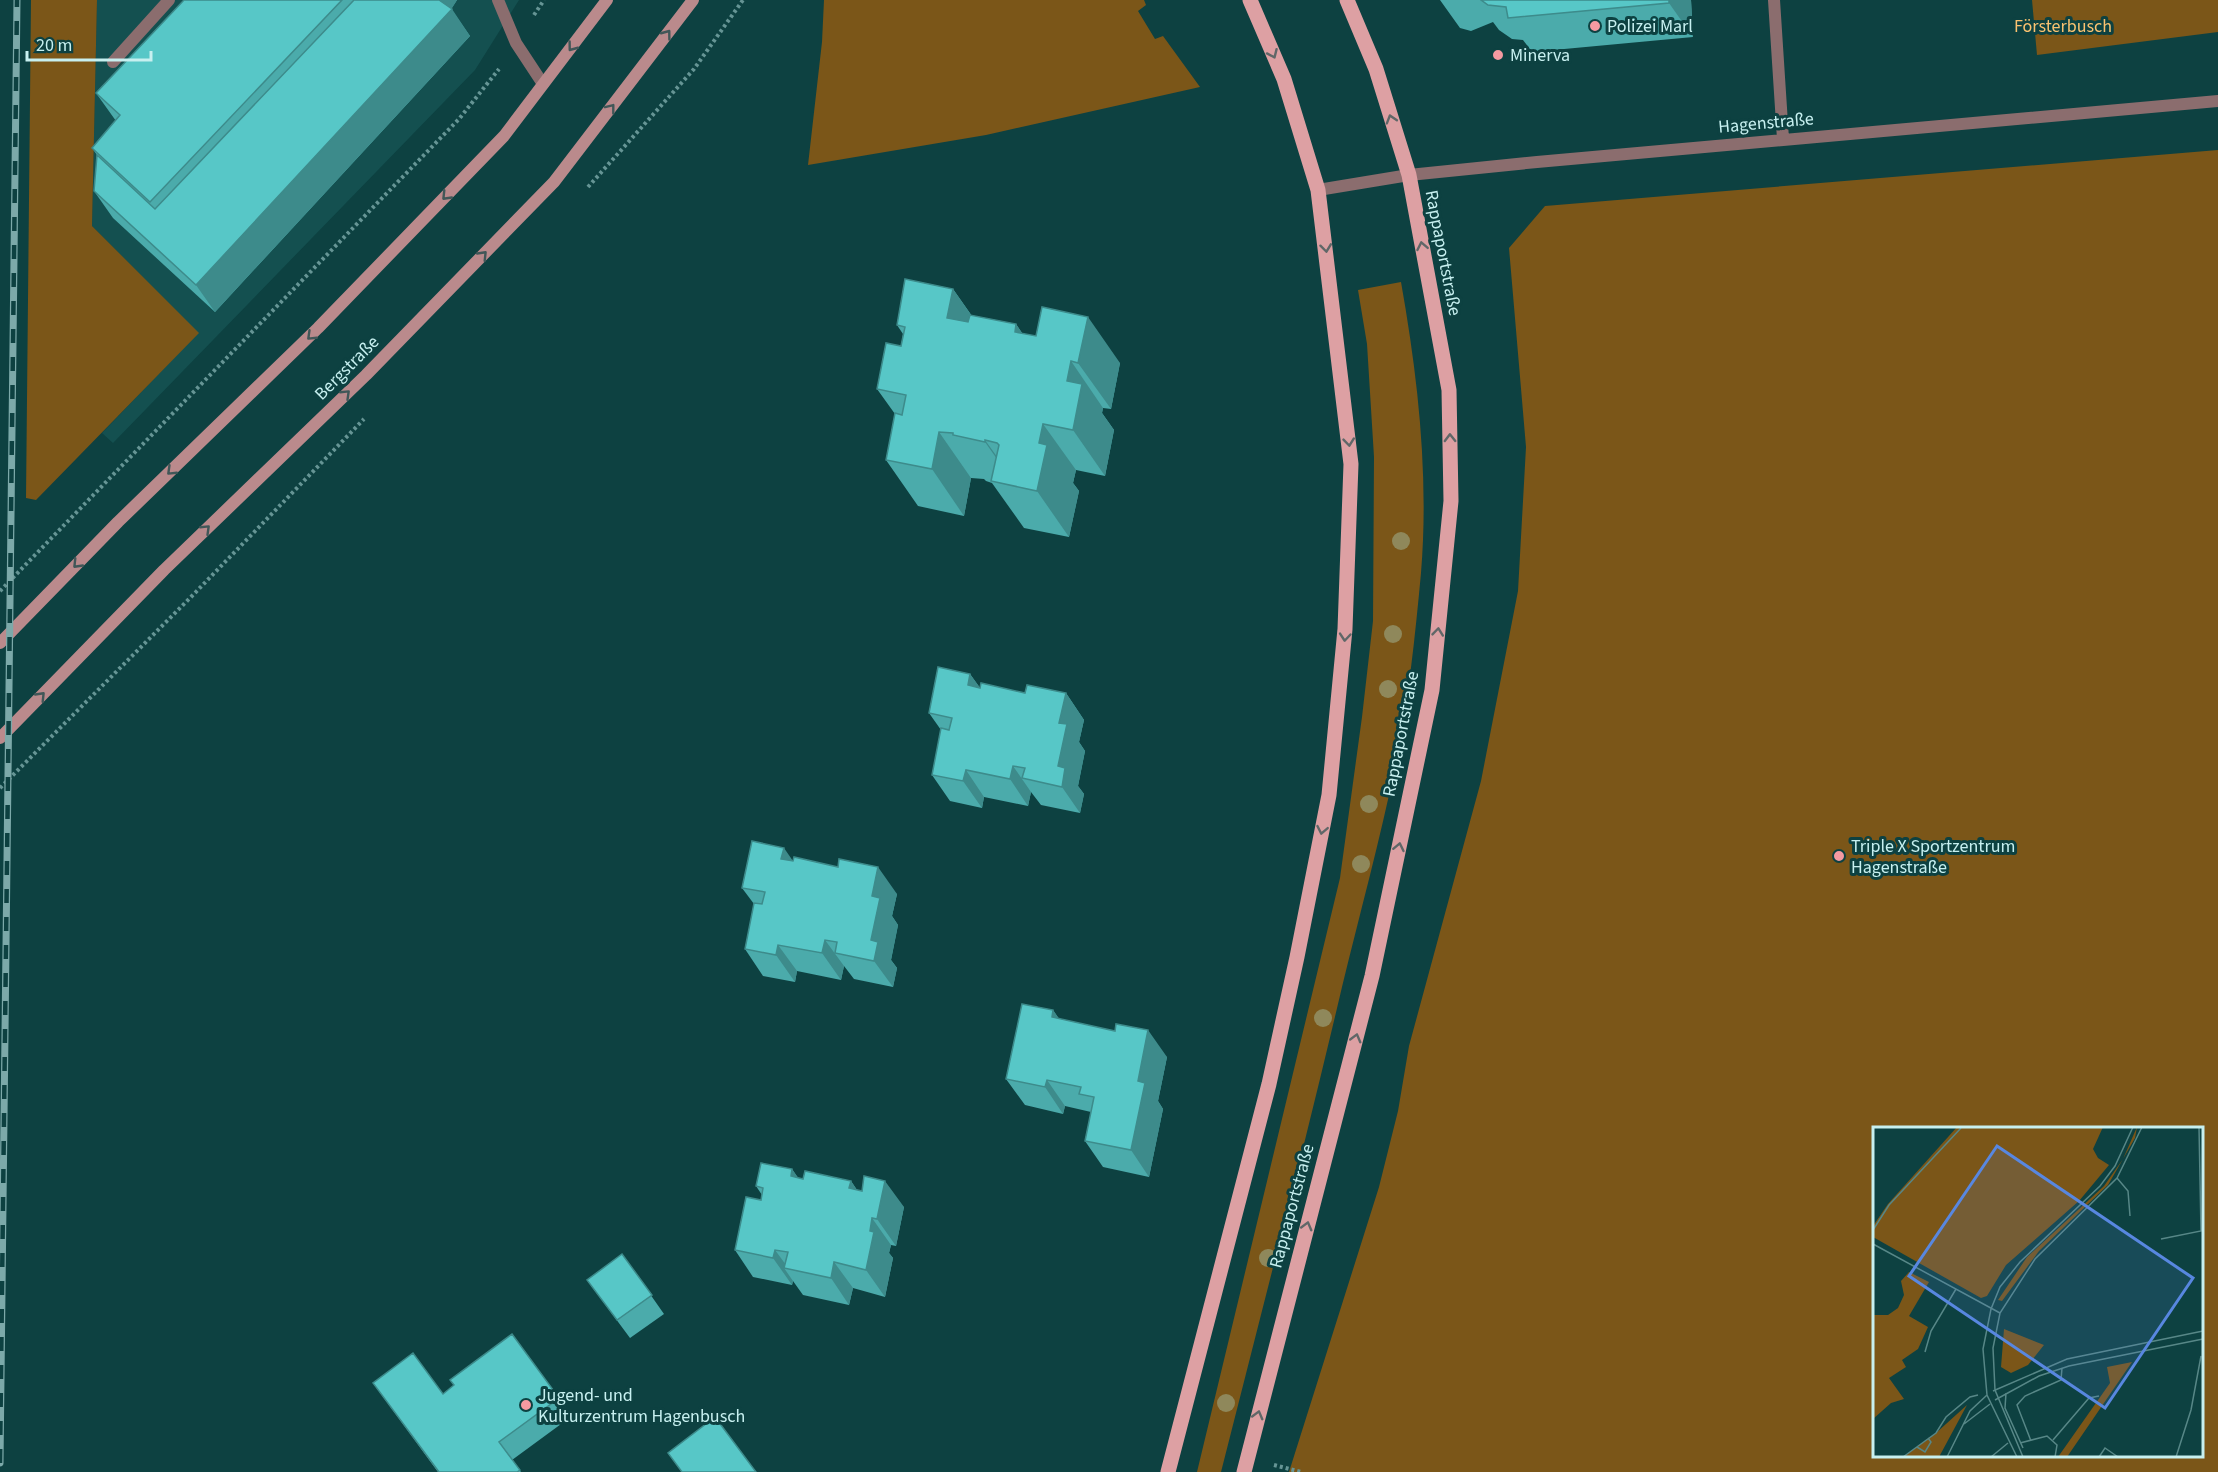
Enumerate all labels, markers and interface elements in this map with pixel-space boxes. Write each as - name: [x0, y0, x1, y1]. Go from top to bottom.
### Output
- place label: Polizei Marl: [1607, 14, 1693, 39]
- park label: Försterbusch: [2014, 14, 2112, 39]
- marker: Polizei Marl: [1588, 19, 1602, 33]
- scale bar: [27, 24, 152, 62]
- one-way arrow: [660, 29, 671, 40]
- text: 20 m: [36, 33, 72, 58]
- one-way arrow: [568, 40, 579, 51]
- place label: Minerva: [1510, 43, 1570, 68]
- one-way arrow: [1266, 47, 1278, 58]
- marker: Minerva: [1491, 48, 1505, 62]
- one-way arrow: [603, 103, 614, 114]
- street label: Hagenstraße: [1717, 106, 1815, 140]
- one-way arrow: [1386, 114, 1399, 125]
- one-way arrow: [443, 188, 454, 199]
- street label: Rappaportstraße: [1419, 188, 1467, 318]
- one-way arrow: [1416, 241, 1429, 251]
- one-way arrow: [1319, 244, 1331, 253]
- one-way arrow: [476, 251, 487, 261]
- one-way arrow: [307, 328, 318, 339]
- street label: Bergstraße: [309, 330, 385, 406]
- one-way arrow: [339, 390, 350, 401]
- one-way arrow: [1444, 433, 1456, 442]
- one-way arrow: [1342, 437, 1354, 447]
- one-way arrow: [167, 464, 178, 475]
- one-way arrow: [199, 526, 210, 537]
- one-way arrow: [74, 557, 85, 568]
- one-way arrow: [1431, 628, 1443, 637]
- one-way arrow: [1339, 632, 1352, 641]
- street label: Rappaportstraße: [1377, 669, 1425, 799]
- one-way arrow: [34, 692, 45, 702]
- one-way arrow: [1317, 825, 1330, 835]
- place label: Triple X Sportzentrum Hagenstraße: [1851, 834, 2015, 880]
- one-way arrow: [1392, 843, 1405, 853]
- marker: Triple X Sportzentrum Hagenstraße: [1832, 849, 1846, 863]
- one-way arrow: [1349, 1033, 1361, 1043]
- inset map: [1873, 1127, 2203, 1457]
- street label: Rappaportstraße: [1263, 1141, 1321, 1271]
- one-way arrow: [1300, 1222, 1312, 1232]
- place label: Jugend- und Kulturzentrum Hagenbusch: [538, 1383, 745, 1429]
- marker: Jugend- und Kulturzentrum Hagenbusch: [519, 1398, 533, 1412]
- one-way arrow: [1251, 1410, 1264, 1420]

